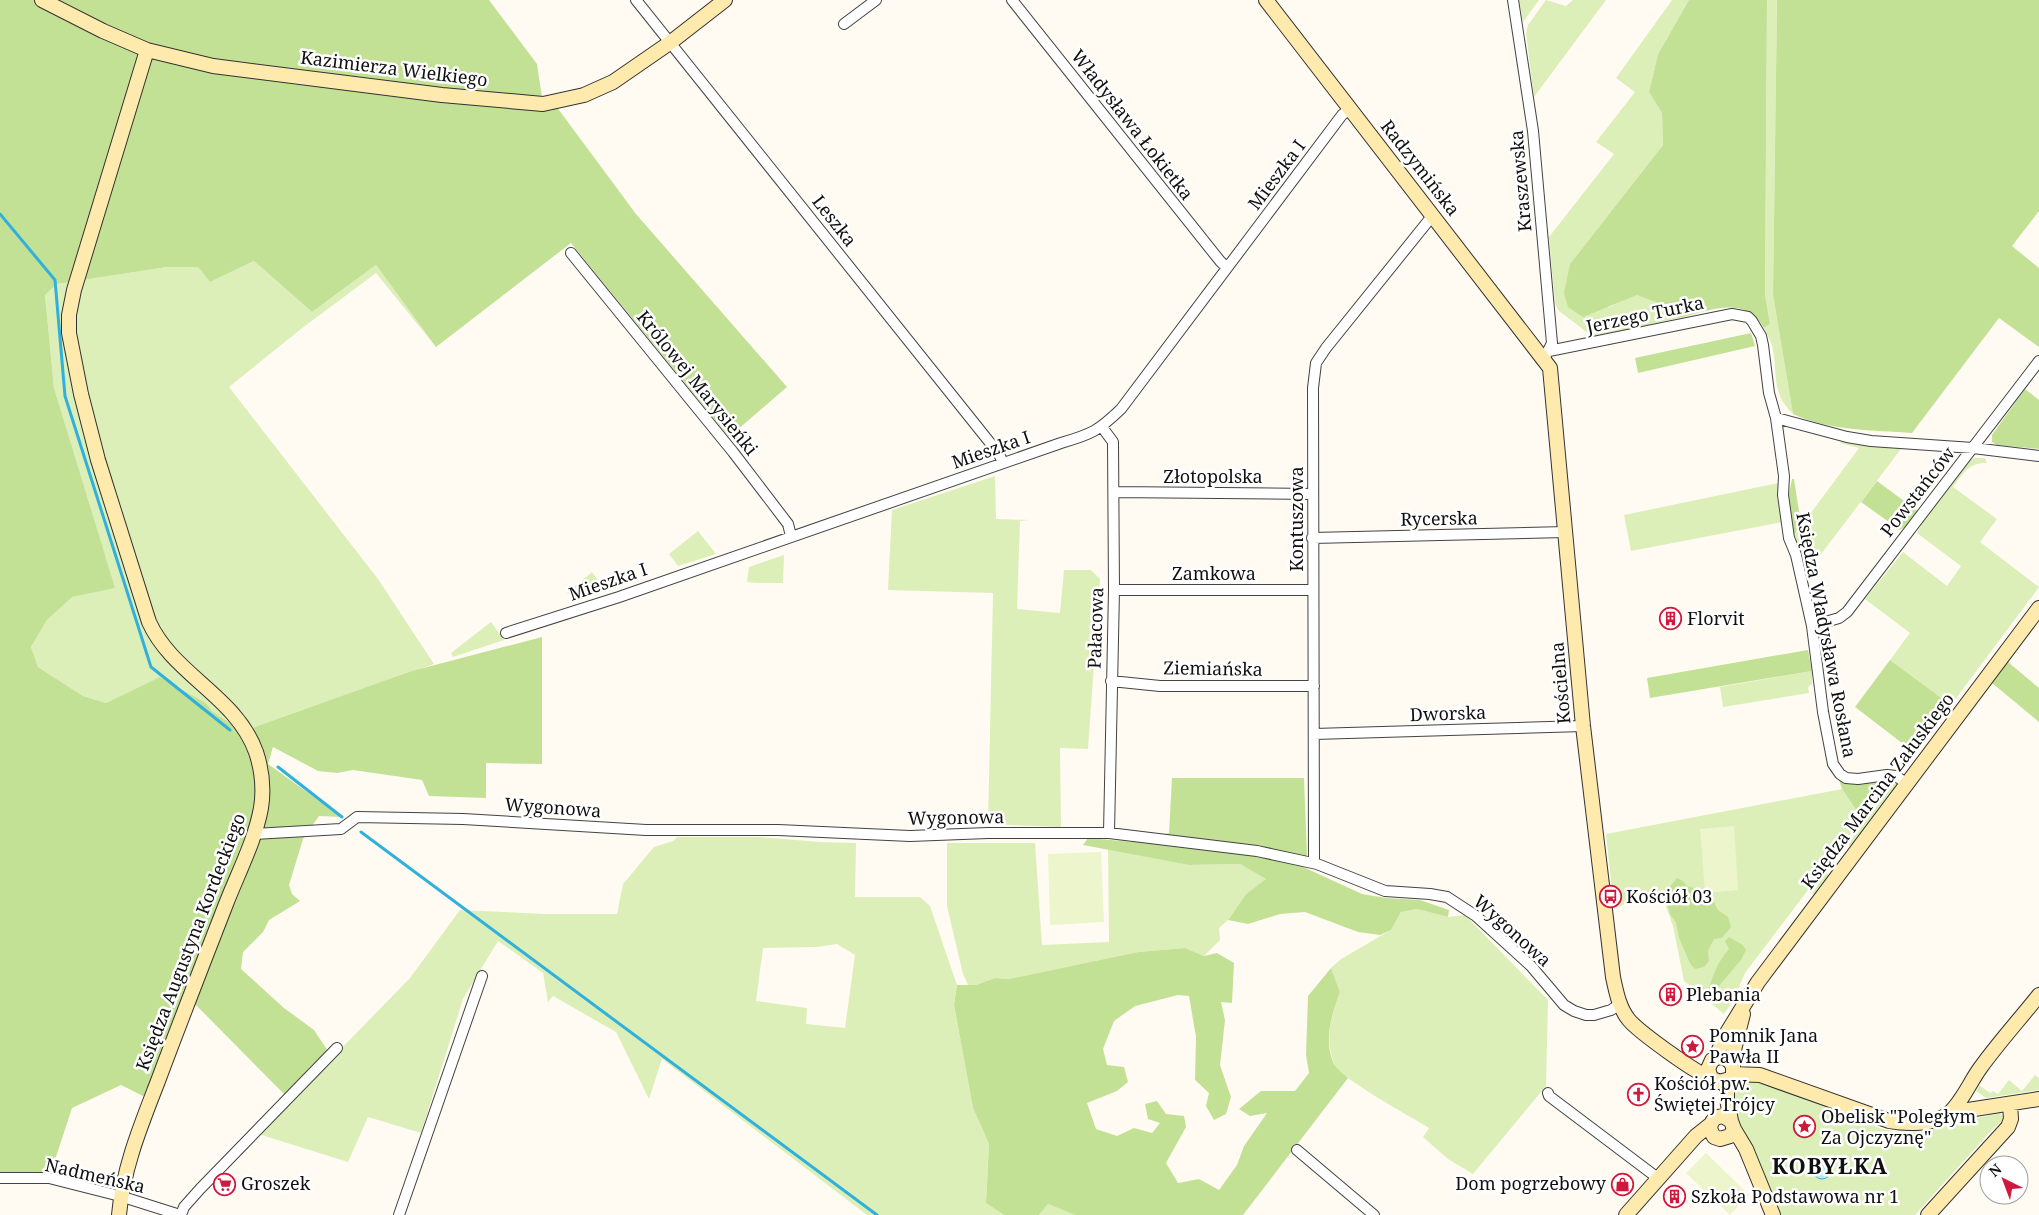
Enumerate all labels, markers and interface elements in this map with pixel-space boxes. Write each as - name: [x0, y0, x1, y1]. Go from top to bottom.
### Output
- street label: Władysława Łokietka: [1066, 44, 1199, 205]
- street label: Kazimierza Wielkiego: [299, 45, 489, 91]
- street label: Radzymińska: [1376, 114, 1466, 220]
- street label: Kraszewska: [1504, 129, 1536, 233]
- street label: Mieszka I: [1242, 135, 1310, 214]
- street label: Leszka: [807, 190, 862, 251]
- street label: Jerzego Turka: [1583, 290, 1706, 338]
- street label: Królowej Marysieńki: [632, 305, 764, 460]
- street label: Mieszka I: [948, 424, 1033, 474]
- street label: Powstańców: [1875, 441, 1960, 541]
- street label: Złotopolska: [1163, 464, 1263, 488]
- street label: Kontuszowa: [1284, 466, 1308, 572]
- street label: Rycerska: [1400, 505, 1478, 531]
- street label: Księdza Władysława Rosłana: [1791, 510, 1863, 760]
- street label: Mieszka I: [565, 556, 650, 606]
- street label: Zamkowa: [1172, 561, 1256, 585]
- street label: Pałacowa: [1082, 587, 1108, 669]
- place label: Florvit: [1687, 606, 1745, 630]
- building icon: Florvit: [1659, 607, 1683, 631]
- street label: Kościelna: [1544, 641, 1576, 725]
- street label: Ziemiańska: [1163, 655, 1263, 681]
- street label: Księdza Marcina Załuskiego: [1795, 687, 1959, 893]
- street label: Dworska: [1409, 700, 1486, 726]
- street label: Wygonowa: [504, 792, 602, 822]
- street label: Wygonowa: [907, 804, 1005, 830]
- street label: Księdza Augustyna Kordeckiego: [130, 810, 250, 1074]
- place label: Kościół 03: [1626, 884, 1712, 908]
- bus stop icon: Kościół 03: [1598, 885, 1622, 909]
- street label: Wygonowa: [1469, 889, 1557, 972]
- place label: Plebania: [1686, 982, 1761, 1006]
- building icon: Plebania: [1658, 983, 1682, 1007]
- place label: Pomnik Jana Pawła II: [1709, 1023, 1818, 1068]
- place icon: Pomnik Jana Pawła II: [1681, 1034, 1705, 1058]
- place label: Kościół pw. Świętej Trójcy: [1654, 1071, 1776, 1116]
- church icon: Kościół pw. Świętej Trójcy: [1626, 1082, 1650, 1106]
- place label: Obelisk "Poległym Za Ojczyznę": [1821, 1104, 1976, 1149]
- place icon: Obelisk "Poległym Za Ojczyznę": [1793, 1115, 1817, 1139]
- district label: KOBYŁKA: [1772, 1150, 1888, 1180]
- street label: Nadmeńska: [43, 1152, 148, 1198]
- north arrow: [1979, 1155, 2029, 1205]
- text: N: [1985, 1159, 2005, 1181]
- place label: Groszek: [241, 1171, 311, 1195]
- place label: Dom pogrzebowy: [1455, 1171, 1607, 1195]
- supermarket icon: Groszek: [213, 1172, 237, 1196]
- shop icon: Dom pogrzebowy: [1610, 1172, 1634, 1196]
- place label: Szkoła Podstawowa nr 1: [1691, 1184, 1899, 1208]
- building icon: Szkoła Podstawowa nr 1: [1663, 1185, 1687, 1209]

